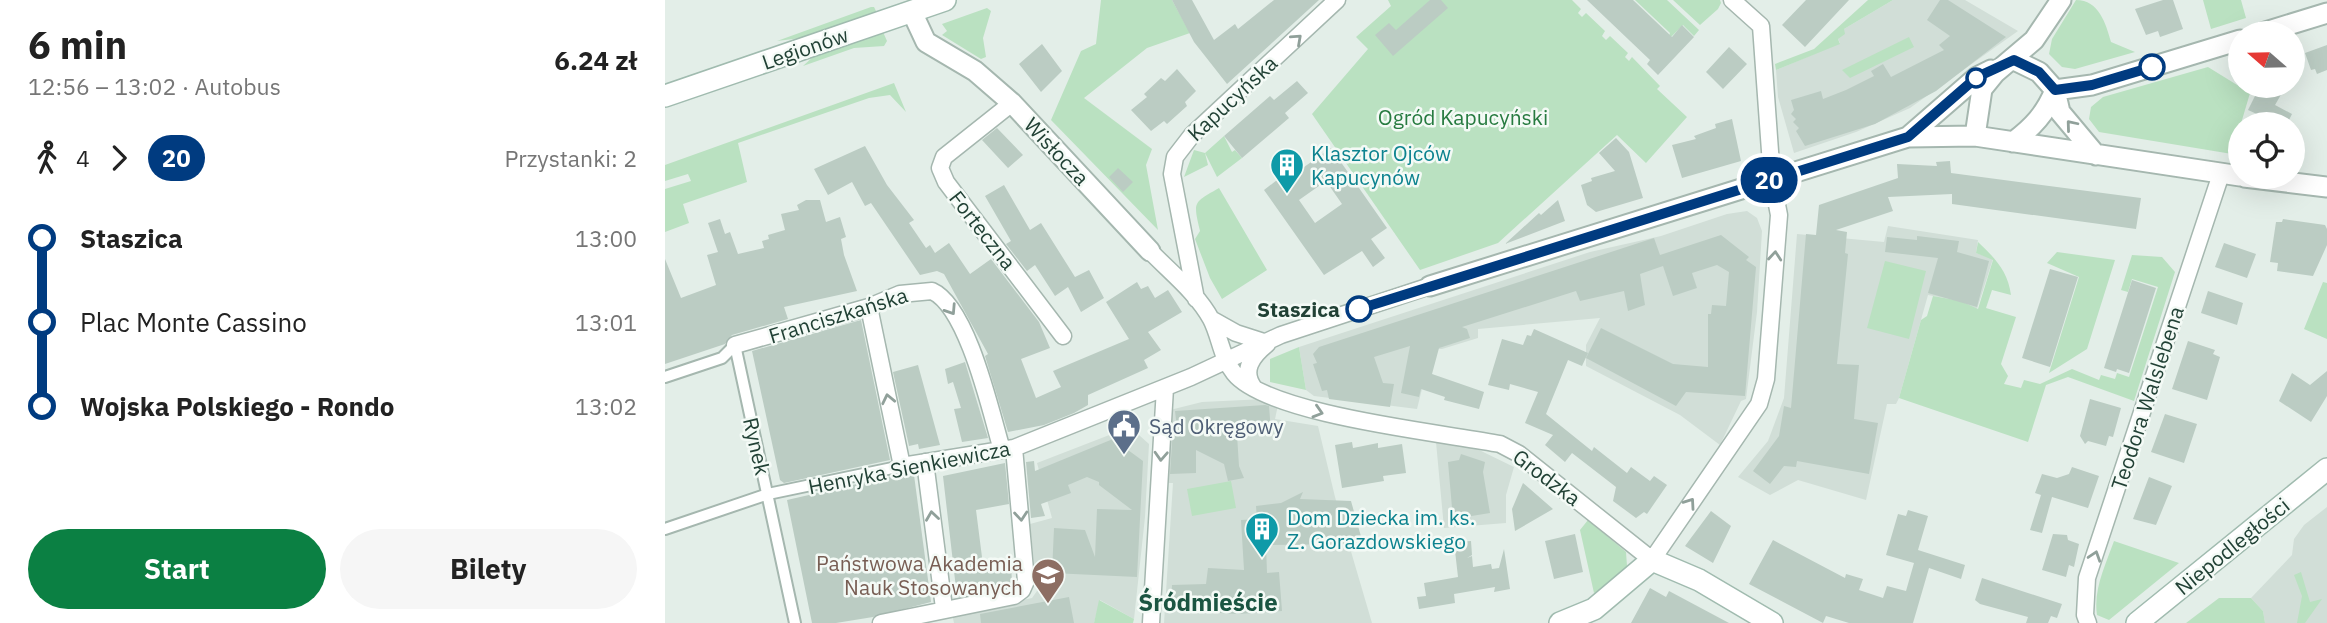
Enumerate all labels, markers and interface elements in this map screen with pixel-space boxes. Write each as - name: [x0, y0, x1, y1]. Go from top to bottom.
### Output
- text: 6 min: [28, 20, 127, 69]
- street label: Legionów: [758, 20, 852, 76]
- north arrow: [2228, 21, 2305, 98]
- map controls: [2228, 21, 2305, 189]
- one-way arrow: [1289, 35, 1302, 47]
- text: 6.24 zł: [554, 43, 637, 77]
- street label: Kapucyńska: [1181, 49, 1283, 147]
- unlabelled marker: [2139, 54, 2165, 80]
- unlabelled marker: [1966, 68, 1986, 88]
- text: 12:56 – 13:02 · Autobus: [28, 71, 281, 101]
- park label: Ogród Kapucyński: [1378, 103, 1548, 131]
- street label: Wisłocza: [1018, 111, 1096, 191]
- button: locate: [2228, 112, 2305, 189]
- one-way arrow: [2067, 120, 2079, 133]
- icon: walk: [28, 139, 66, 177]
- icon: forward: [100, 139, 138, 177]
- place label: Klasztor Ojców Kapucynów: [1311, 139, 1451, 191]
- text: 20: [162, 142, 191, 174]
- text: 4: [76, 143, 90, 173]
- text: Przystanki: 2: [505, 143, 637, 173]
- building icon: Klasztor Ojców Kapucynów: [1268, 146, 1306, 195]
- line badge: 20: [1737, 157, 1801, 203]
- text: 20: [1755, 164, 1783, 196]
- street label: Forteczna: [943, 185, 1023, 275]
- text: Staszica: [80, 221, 183, 255]
- text: 13:00: [575, 223, 637, 253]
- one-way arrow: [1767, 250, 1782, 261]
- street label: Franciszkańska: [765, 281, 911, 349]
- place label: Staszica: [1257, 295, 1340, 323]
- marker: Staszica: [1346, 296, 1372, 322]
- one-way arrow: [942, 302, 955, 315]
- street label: Teodora Walslebena: [2104, 303, 2190, 493]
- text: Plac Monte Cassino: [80, 305, 307, 339]
- text: 13:01: [575, 307, 637, 337]
- text: Wojska Polskiego - Rondo: [80, 389, 394, 423]
- text: 13:02: [575, 391, 637, 421]
- one-way arrow: [882, 393, 897, 405]
- one-way arrow: [1312, 403, 1324, 418]
- public building icon: Sąd Okręgowy: [1105, 407, 1143, 456]
- place label: Sąd Okręgowy: [1149, 412, 1284, 440]
- street label: Rynek: [737, 414, 777, 478]
- street label: Henryka Sienkiewicza: [806, 434, 1012, 500]
- street label: Grodzka: [1507, 442, 1587, 512]
- one-way arrow: [1154, 451, 1169, 462]
- street label: Niepodległości: [2169, 491, 2295, 601]
- one-way arrow: [1682, 498, 1694, 511]
- place label: Dom Dziecka im. ks. Z. Gorazdowskiego: [1287, 503, 1475, 555]
- one-way arrow: [925, 510, 940, 522]
- building icon: Dom Dziecka im. ks. Z. Gorazdowskiego: [1243, 510, 1281, 559]
- one-way arrow: [1013, 511, 1028, 522]
- button: Start: [28, 529, 326, 609]
- button: Bilety: [340, 529, 637, 609]
- place label: Państwowa Akademia Nauk Stosowanych: [816, 549, 1023, 601]
- one-way arrow: [2086, 551, 2101, 563]
- school or university icon: Państwowa Akademia Nauk Stosowanych: [1029, 556, 1067, 605]
- district label: Śródmieście: [1138, 586, 1278, 618]

